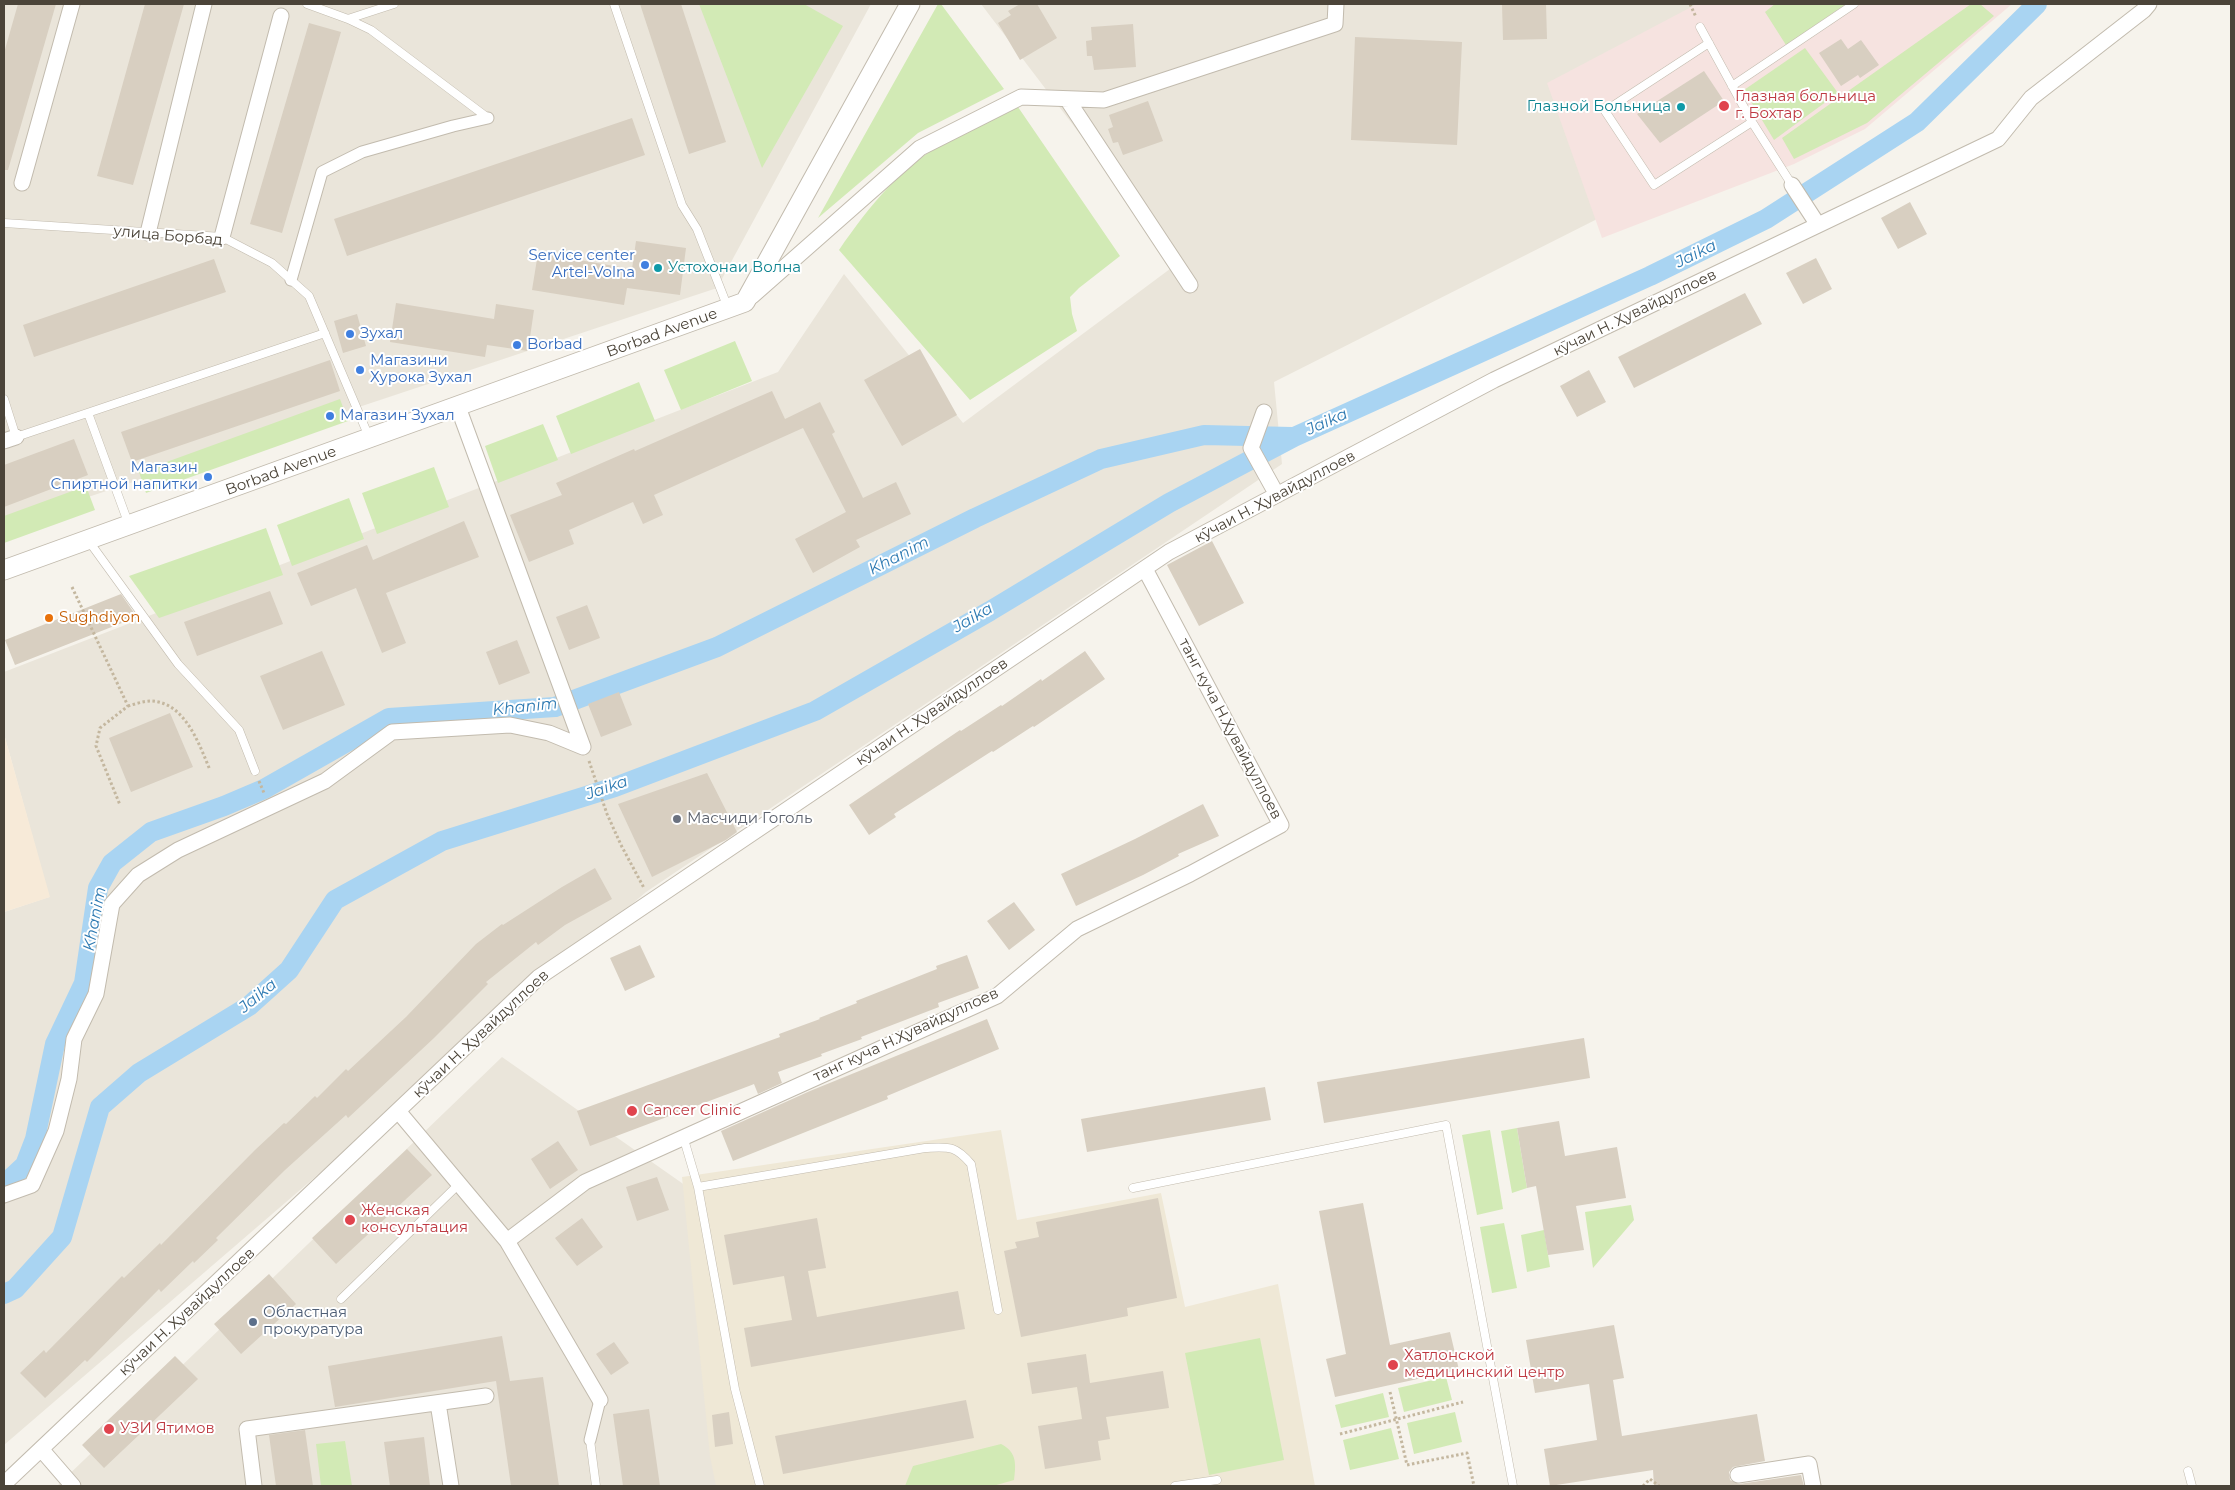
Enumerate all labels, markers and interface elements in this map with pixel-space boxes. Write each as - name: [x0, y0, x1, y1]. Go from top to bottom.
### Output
- place label: Глазная больница г. Бохтар: [1735, 88, 1876, 123]
- place label: Глазной Больница: [1527, 98, 1671, 116]
- marker: Глазная больница г. Бохтар: [1717, 99, 1731, 113]
- marker: Глазной Больница: [1675, 101, 1687, 113]
- street label: улица Борбад: [113, 222, 223, 250]
- water label: Jaika: [1672, 236, 1720, 272]
- place label: Service center Artel-Volna: [529, 247, 635, 282]
- marker: Service center Artel-Volna: [639, 259, 651, 271]
- place label: Устохонаи Волна: [668, 259, 801, 277]
- marker: Устохонаи Волна: [652, 262, 664, 274]
- street label: кӯчаи Н. Ҳувайдуллоев: [1550, 266, 1720, 360]
- street label: Borbad Avenue: [604, 305, 720, 361]
- place label: Зухал: [360, 325, 403, 343]
- marker: Зухал: [344, 328, 356, 340]
- place label: Borbad: [527, 336, 583, 354]
- marker: Borbad: [511, 339, 523, 351]
- place label: Магазини Хурока Зухал: [370, 352, 472, 387]
- marker: Магазини Хурока Зухал: [354, 364, 366, 376]
- water label: Jaika: [1303, 404, 1351, 440]
- place label: Магазин Зухал: [340, 407, 455, 425]
- marker: Магазин Зухал: [324, 410, 336, 422]
- street label: Borbad Avenue: [223, 443, 339, 499]
- street label: кӯчаи Н. Ҳувайдуллоев: [1192, 447, 1358, 547]
- place label: Магазин Спиртной напитки: [50, 459, 198, 494]
- marker: Магазин Спиртной напитки: [202, 471, 214, 483]
- water label: Khanim: [866, 533, 932, 579]
- water label: Jaika: [950, 599, 996, 637]
- place label: Sughdiyon: [59, 609, 140, 627]
- marker: Sughdiyon: [43, 612, 55, 624]
- street label: танг куча Н.Ҳувайдуллоев: [1175, 636, 1285, 822]
- street label: кӯчаи Н. Ҳувайдуллоев: [853, 654, 1011, 770]
- water label: Khanim: [492, 694, 558, 720]
- water label: Jaika: [584, 772, 630, 804]
- place label: Масчиди Гоголь: [687, 810, 812, 828]
- marker: Масчиди Гоголь: [671, 813, 683, 825]
- water label: Khanim: [79, 885, 111, 953]
- street label: кӯчаи Н. Ҳувайдуллоев: [409, 966, 553, 1102]
- water label: Jaika: [235, 975, 281, 1017]
- street label: танг куча Н.Ҳувайдуллоев: [811, 984, 1001, 1086]
- place label: Cancer Clinic: [643, 1102, 741, 1120]
- marker: Cancer Clinic: [625, 1104, 639, 1118]
- place label: Женская консультация: [361, 1202, 468, 1237]
- marker: Женская консультация: [343, 1213, 357, 1227]
- street label: кӯчаи Н. Ҳувайдуллоев: [115, 1244, 259, 1380]
- place label: Областная прокуратура: [263, 1304, 363, 1339]
- marker: Областная прокуратура: [247, 1316, 259, 1328]
- place label: Хатлонской медицинский центр: [1404, 1347, 1565, 1382]
- marker: Хатлонской медицинский центр: [1386, 1358, 1400, 1372]
- place label: УЗИ Ятимов: [120, 1420, 215, 1438]
- marker: УЗИ Ятимов: [102, 1422, 116, 1436]

